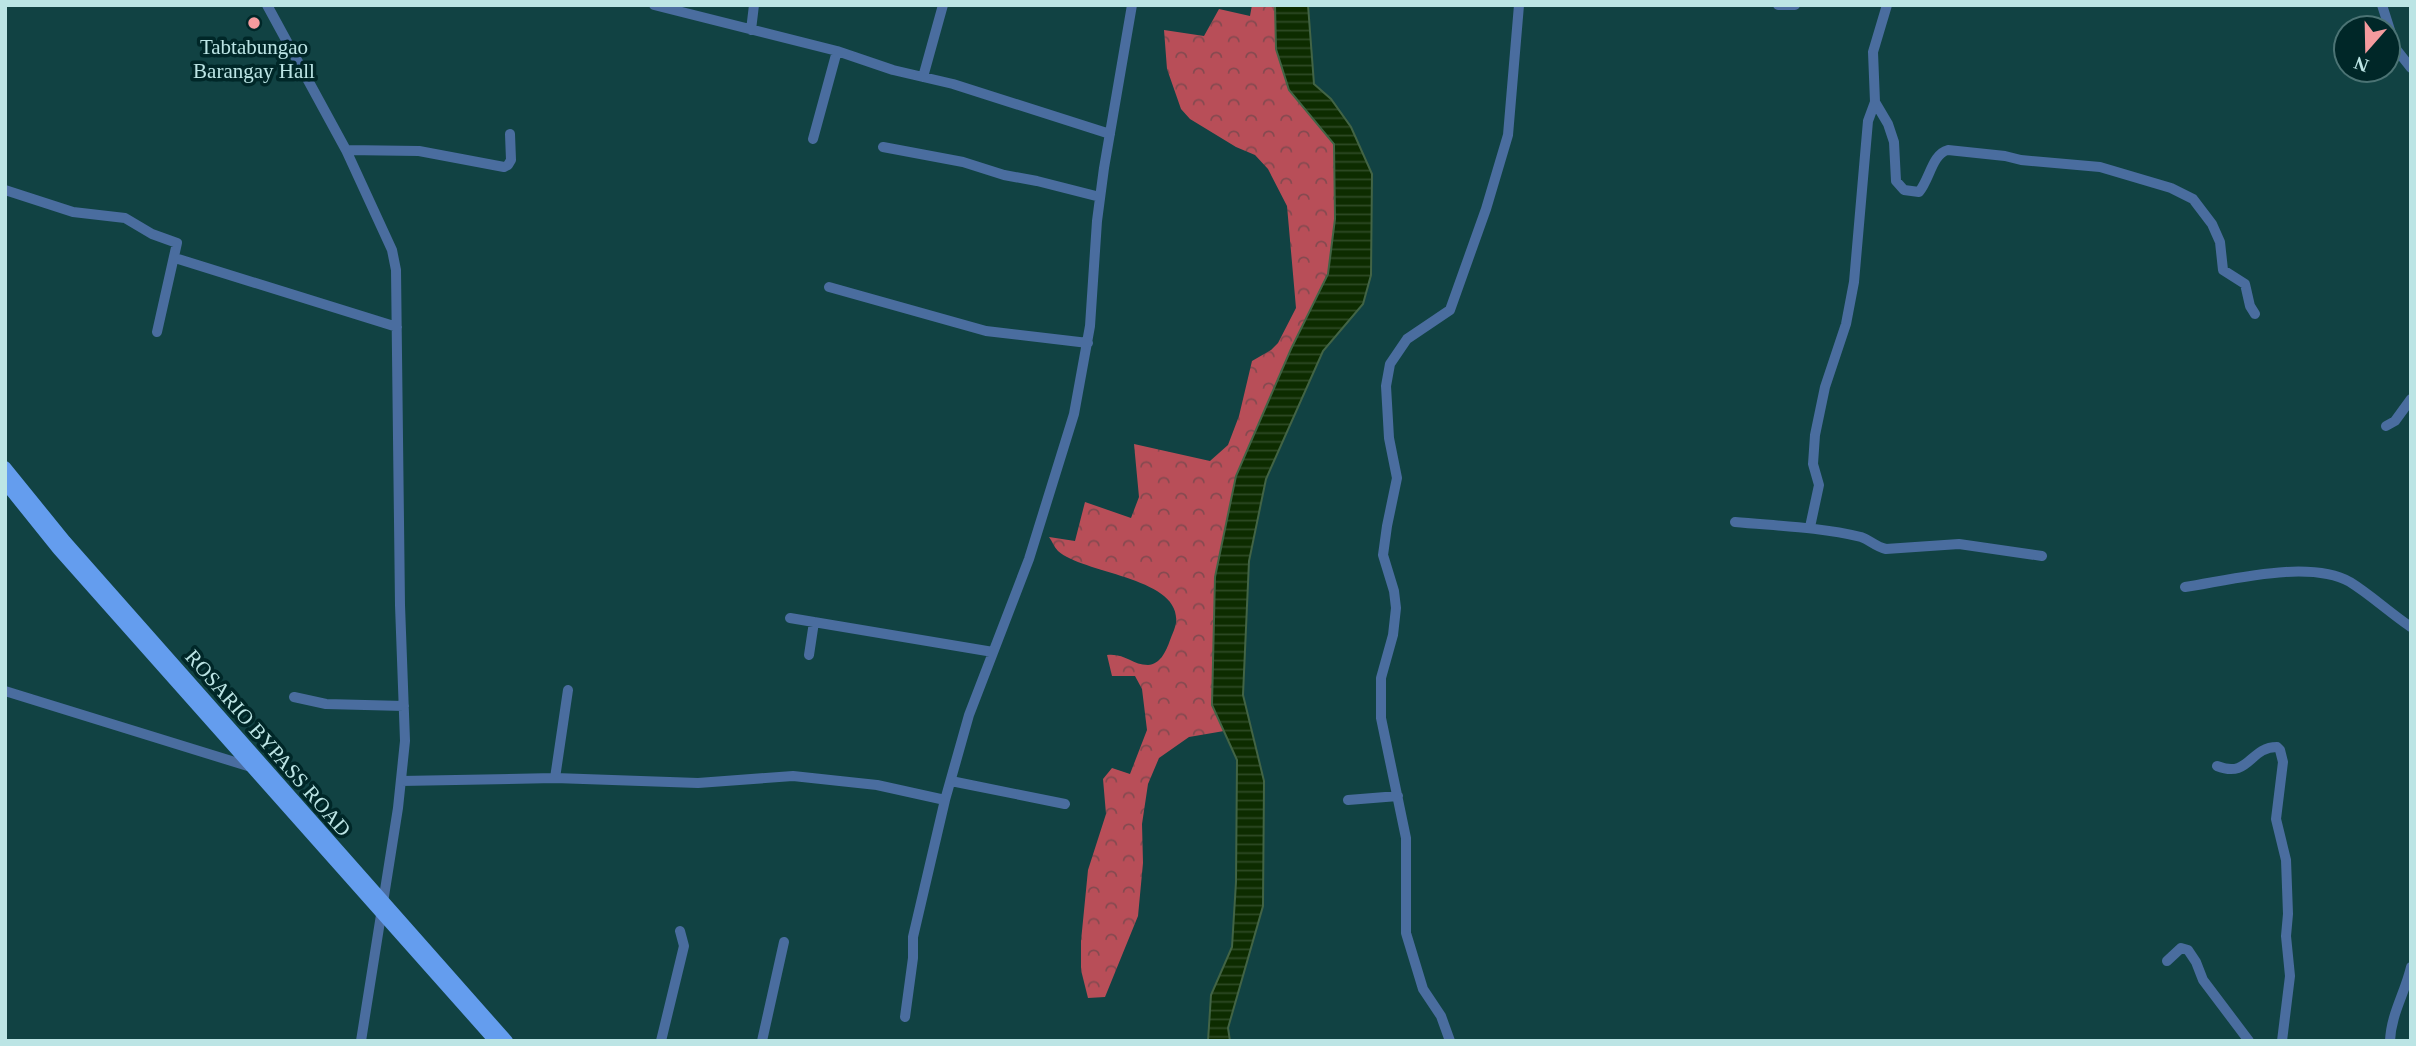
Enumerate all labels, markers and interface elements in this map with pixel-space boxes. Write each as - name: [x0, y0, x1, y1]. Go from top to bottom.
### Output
- north arrow: [2332, 14, 2402, 84]
- marker: Tabtabungao Barangay Hall: [246, 15, 262, 31]
- place label: Tabtabungao Barangay Hall: [193, 35, 315, 83]
- text: N: [2351, 52, 2371, 77]
- street label: ROSARIO BYPASS ROAD: [180, 645, 356, 841]

